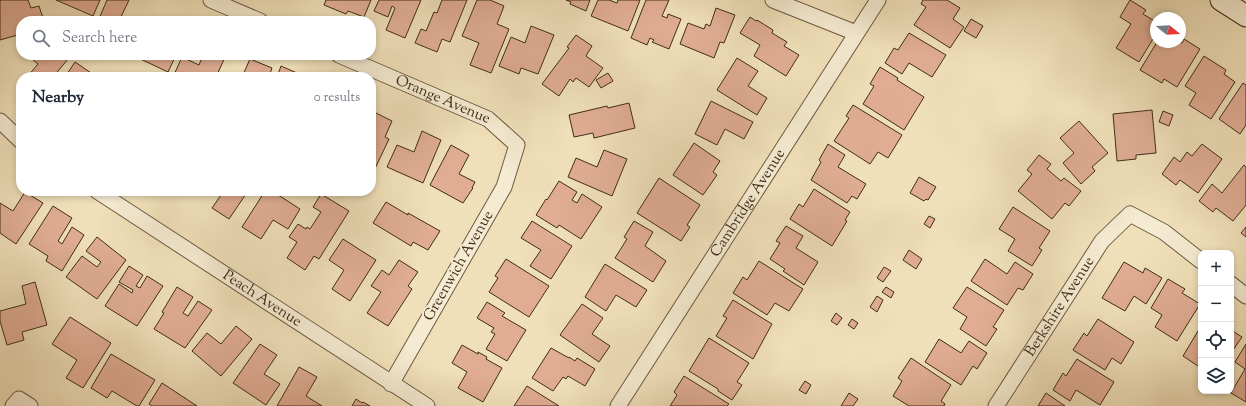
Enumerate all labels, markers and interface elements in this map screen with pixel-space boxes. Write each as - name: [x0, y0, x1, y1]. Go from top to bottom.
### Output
- north arrow: [1150, 12, 1186, 48]
- search box: [16, 16, 376, 60]
- icon: search: [30, 27, 52, 49]
- text: Search here: [62, 28, 137, 49]
- street label: Orange Avenue: [392, 70, 494, 129]
- text: Nearby: [32, 86, 84, 110]
- text: 0 results: [314, 89, 360, 107]
- street label: Cambridge Avenue: [705, 145, 791, 261]
- street label: Greenwich Avenue: [419, 207, 499, 325]
- map controls: [1198, 250, 1234, 394]
- button: +: [1198, 250, 1234, 286]
- street label: Berkshire Avenue: [1020, 253, 1100, 361]
- street label: Peach Avenue: [218, 265, 306, 332]
- button: −: [1198, 286, 1234, 322]
- button: locate: [1198, 322, 1234, 358]
- button: layers: [1198, 358, 1234, 394]

